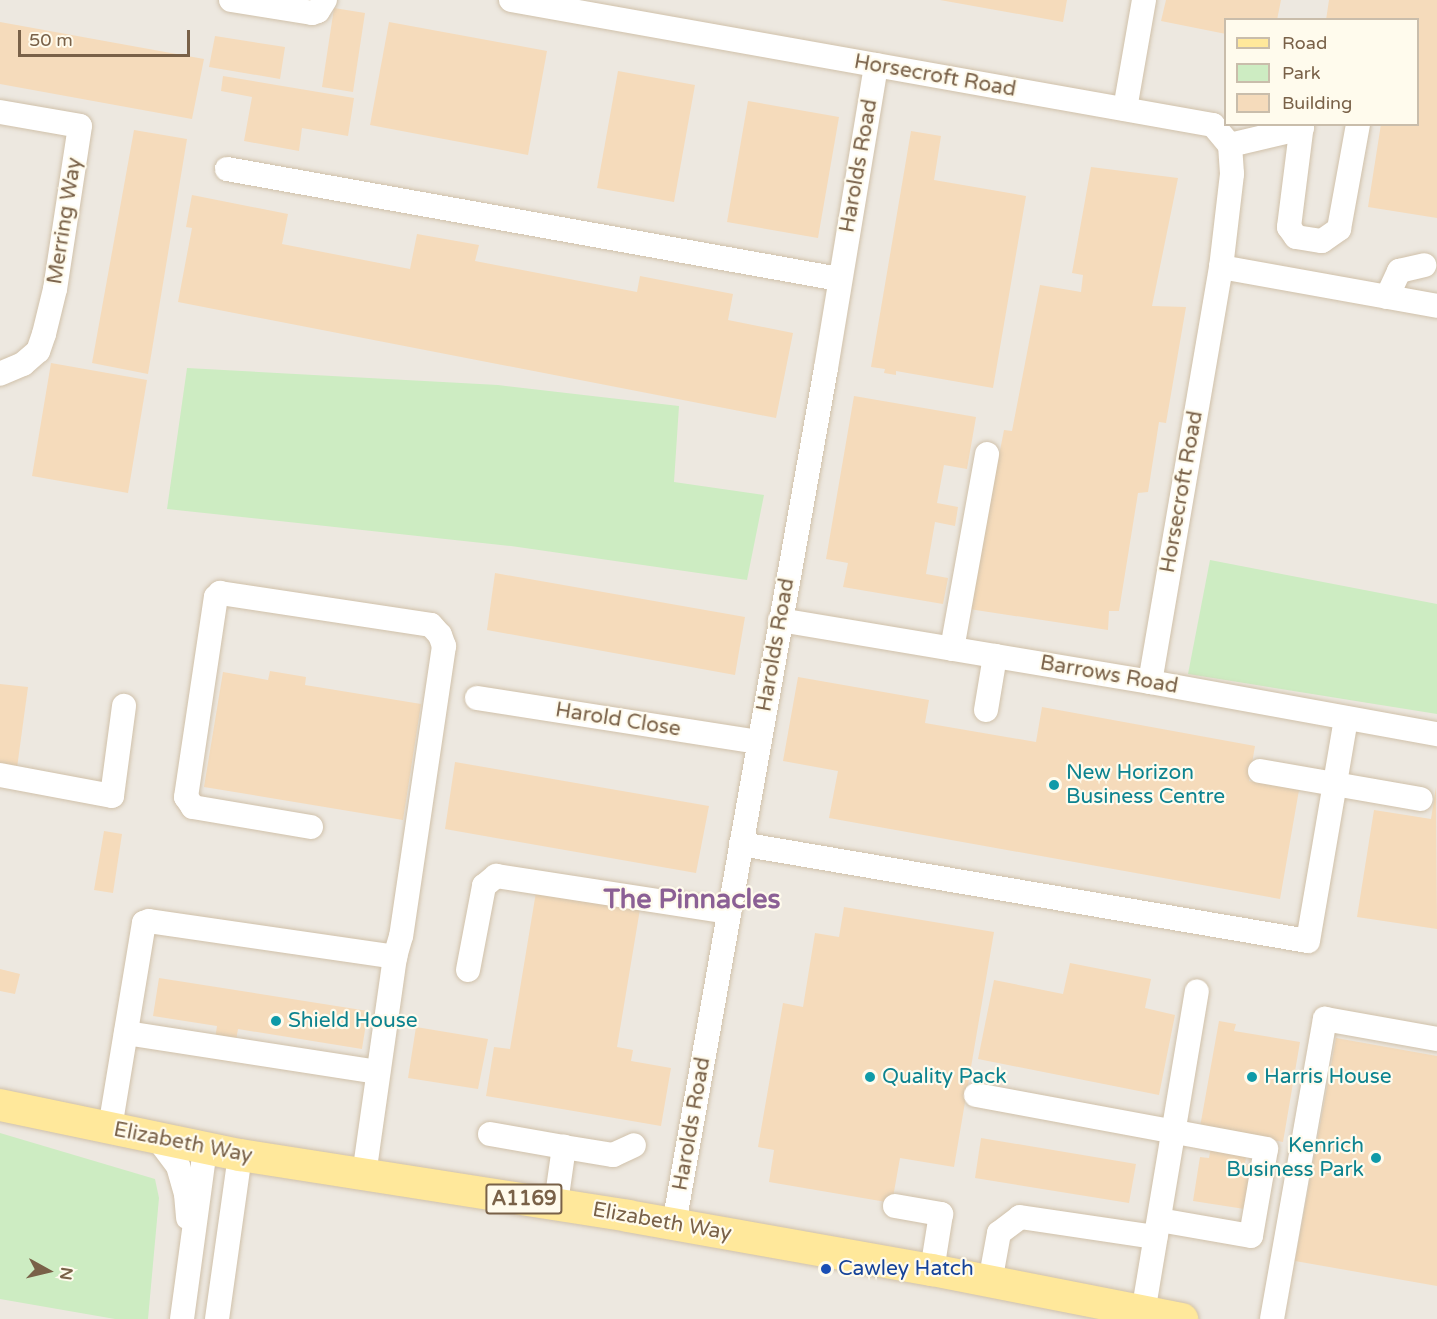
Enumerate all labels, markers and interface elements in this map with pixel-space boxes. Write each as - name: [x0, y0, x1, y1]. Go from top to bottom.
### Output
- scale bar: [21, 18, 194, 56]
- legend: [1224, 18, 1419, 126]
- text: 50 m: [29, 29, 73, 51]
- text: Road: [1282, 32, 1327, 54]
- street label: Horsecroft Road: [852, 49, 1018, 103]
- text: Park: [1282, 62, 1320, 84]
- text: Building: [1282, 92, 1352, 114]
- street label: Harolds Road: [835, 97, 883, 235]
- street label: Merring Way: [43, 156, 87, 286]
- street label: Horsecroft Road: [1155, 409, 1209, 575]
- street label: Harolds Road: [752, 576, 800, 714]
- street label: Barrows Road: [1038, 650, 1180, 700]
- street label: Harold Close: [553, 698, 683, 742]
- place label: New Horizon Business Centre: [1066, 760, 1225, 810]
- marker: New Horizon Business Centre: [1047, 778, 1061, 792]
- district label: The Pinnacles: [603, 884, 781, 916]
- place label: Shield House: [288, 1008, 418, 1034]
- marker: Shield House: [269, 1014, 283, 1028]
- street label: Harolds Road: [668, 1055, 716, 1193]
- place label: Quality Pack: [882, 1064, 1007, 1090]
- place label: Harris House: [1264, 1064, 1392, 1090]
- marker: Quality Pack: [863, 1070, 877, 1084]
- marker: Harris House: [1245, 1070, 1259, 1084]
- street label: Elizabeth Way: [111, 1117, 255, 1169]
- place label: Kenrich Business Park: [1226, 1133, 1364, 1183]
- marker: Kenrich Business Park: [1369, 1151, 1383, 1165]
- road number: A1169: [485, 1182, 563, 1216]
- street label: Elizabeth Way: [590, 1197, 734, 1247]
- north arrow: [18, 1241, 78, 1301]
- place label: Cawley Hatch: [838, 1256, 974, 1282]
- marker: Cawley Hatch: [819, 1262, 833, 1276]
- text: N: [55, 1266, 77, 1281]

